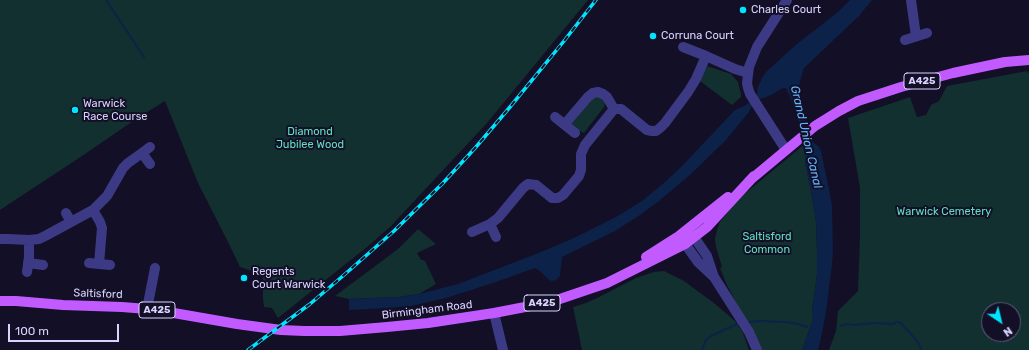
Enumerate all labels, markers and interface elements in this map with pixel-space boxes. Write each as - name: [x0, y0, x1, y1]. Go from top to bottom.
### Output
- place label: Charles Court: [751, 3, 821, 17]
- marker: Charles Court: [738, 5, 748, 15]
- place label: Corruna Court: [661, 29, 734, 43]
- marker: Corruna Court: [648, 31, 658, 41]
- road number: A425: [904, 73, 940, 89]
- water label: Grand Union Canal: [787, 84, 825, 190]
- place label: Warwick Race Course: [83, 97, 147, 123]
- marker: Warwick Race Course: [70, 105, 80, 115]
- park label: Diamond Jubilee Wood: [276, 125, 344, 151]
- park label: Warwick Cemetery: [897, 205, 991, 219]
- park label: Saltisford Common: [742, 230, 792, 256]
- place label: Regents Court Warwick: [252, 265, 325, 291]
- marker: Regents Court Warwick: [239, 273, 249, 283]
- street label: Saltisford: [73, 287, 123, 301]
- road number: A425: [524, 295, 560, 311]
- street label: Birmingham Road: [381, 298, 473, 322]
- road number: A425: [139, 302, 175, 318]
- north arrow: [981, 302, 1021, 342]
- scale bar: [10, 316, 121, 342]
- text: 100 m: [15, 324, 49, 338]
- text: N: [1001, 324, 1015, 339]

